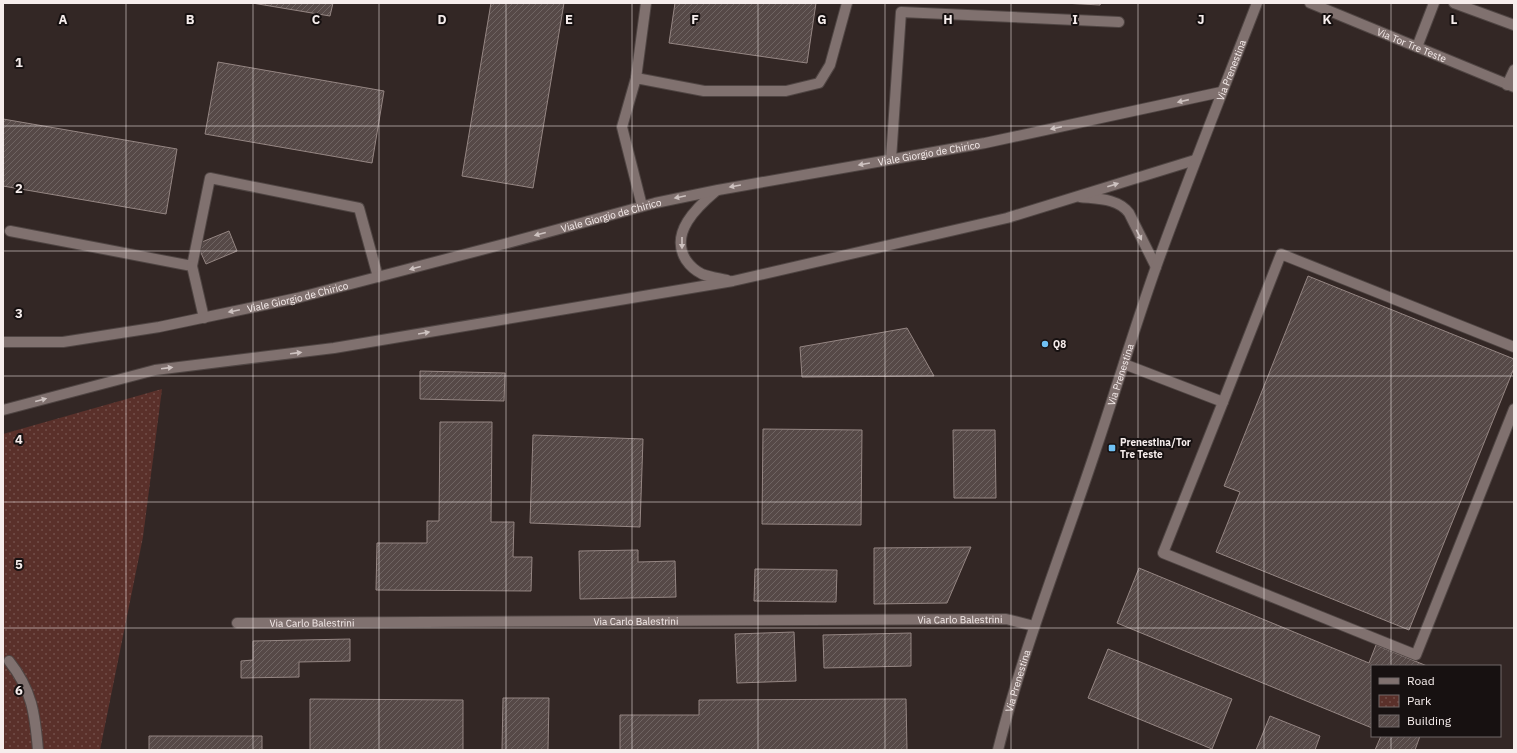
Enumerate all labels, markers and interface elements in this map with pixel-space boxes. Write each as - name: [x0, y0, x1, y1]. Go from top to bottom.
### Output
- text: A: [59, 11, 68, 28]
- text: B: [186, 11, 195, 28]
- text: C: [312, 11, 321, 28]
- text: D: [437, 11, 447, 28]
- text: E: [565, 11, 573, 28]
- text: F: [691, 11, 699, 28]
- text: G: [817, 11, 827, 28]
- text: H: [943, 11, 953, 28]
- text: I: [1072, 11, 1078, 28]
- text: J: [1197, 11, 1205, 28]
- text: K: [1322, 11, 1332, 28]
- text: L: [1451, 11, 1458, 28]
- street label: Via Tor Tre Teste: [1375, 25, 1449, 65]
- street label: Via Prenestina: [1213, 37, 1249, 102]
- text: 1: [15, 54, 23, 71]
- one-way arrow: [1177, 98, 1189, 104]
- one-way arrow: [1050, 125, 1062, 131]
- street label: Viale Giorgio de Chirico: [877, 137, 981, 168]
- one-way arrow: [857, 161, 870, 167]
- text: 2: [15, 180, 23, 197]
- one-way arrow: [1108, 182, 1120, 188]
- one-way arrow: [729, 184, 742, 190]
- street label: Viale Giorgio de Chirico: [559, 195, 663, 235]
- one-way arrow: [673, 195, 686, 201]
- one-way arrow: [1136, 229, 1142, 241]
- one-way arrow: [534, 231, 546, 237]
- one-way arrow: [679, 237, 685, 250]
- one-way arrow: [409, 265, 421, 271]
- street label: Viale Giorgio de Chirico: [246, 278, 350, 315]
- text: 3: [15, 305, 23, 322]
- one-way arrow: [228, 309, 240, 315]
- one-way arrow: [418, 330, 430, 336]
- place label: Q8: [1053, 338, 1066, 351]
- marker: Q8: [1040, 339, 1050, 349]
- street label: Via Prenestina: [1104, 341, 1137, 407]
- one-way arrow: [290, 349, 302, 356]
- one-way arrow: [161, 365, 173, 371]
- one-way arrow: [35, 397, 47, 403]
- text: 4: [15, 431, 23, 448]
- place label: Prenestina/Tor Tre Teste: [1120, 436, 1191, 461]
- marker: Prenestina/Tor Tre Teste: [1107, 443, 1117, 453]
- text: 5: [15, 556, 23, 573]
- street label: Via Carlo Balestrini: [917, 613, 1003, 626]
- street label: Via Carlo Balestrini: [593, 614, 679, 628]
- street label: Via Carlo Balestrini: [269, 616, 355, 629]
- street label: Via Prenestina: [1002, 647, 1033, 713]
- legend: [1371, 665, 1501, 737]
- text: Road: [1407, 673, 1435, 688]
- text: 6: [15, 682, 23, 699]
- text: Park: [1407, 693, 1432, 708]
- text: Building: [1407, 713, 1452, 728]

